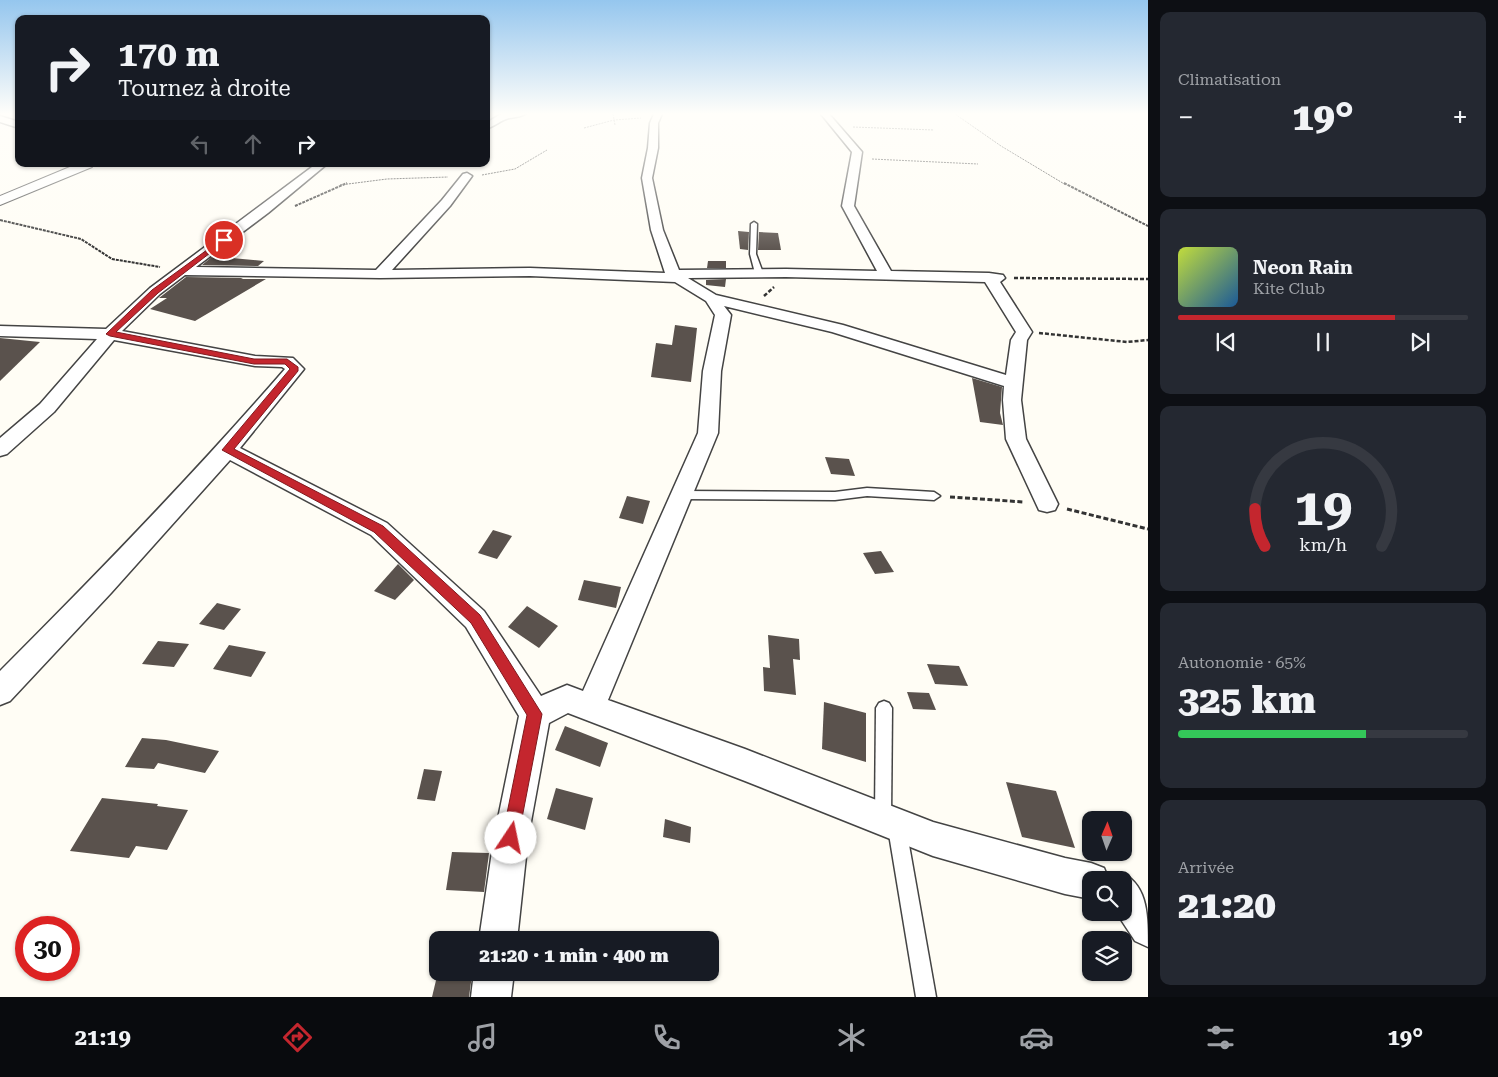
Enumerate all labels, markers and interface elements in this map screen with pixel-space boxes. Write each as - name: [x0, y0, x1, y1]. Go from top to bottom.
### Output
- text: 170 m: [118, 34, 219, 75]
- icon: right: [35, 35, 100, 100]
- text: Climatisation: [1178, 70, 1281, 89]
- text: Tournez à droite: [118, 76, 291, 101]
- text: 19°: [1292, 95, 1354, 139]
- text: −: [1178, 101, 1194, 134]
- text: +: [1452, 101, 1468, 134]
- icon: left: [186, 130, 214, 158]
- icon: ahead: [239, 130, 267, 158]
- icon: right: [292, 130, 320, 158]
- pin: [203, 219, 245, 261]
- icon: arrive: [210, 226, 238, 254]
- text: Neon Rain: [1253, 256, 1353, 279]
- text: Kite Club: [1253, 279, 1325, 298]
- icon: previous: [1212, 328, 1240, 356]
- icon: pause: [1309, 328, 1337, 356]
- icon: next: [1406, 328, 1434, 356]
- text: 19: [1294, 477, 1352, 538]
- text: km/h: [1299, 534, 1347, 555]
- text: Autonomie · 65%: [1178, 653, 1306, 672]
- text: 325 km: [1178, 678, 1316, 722]
- position arrow: [484, 811, 536, 863]
- north arrow: [1082, 811, 1132, 861]
- map controls: [1082, 811, 1132, 981]
- text: Arrivée: [1178, 858, 1234, 877]
- button: search: [1082, 871, 1132, 921]
- text: 21:20: [1178, 883, 1276, 927]
- speed limit sign: 30: [15, 916, 80, 981]
- button: layers: [1082, 931, 1132, 981]
- text: 21:20 · 1 min · 400 m: [479, 944, 669, 967]
- icon: directions: [280, 1020, 315, 1055]
- icon: music: [465, 1020, 500, 1055]
- icon: phone: [649, 1020, 684, 1055]
- icon: climate: [834, 1020, 869, 1055]
- icon: car: [1019, 1020, 1054, 1055]
- icon: filters: [1203, 1020, 1238, 1055]
- text: 21:19: [75, 1025, 131, 1050]
- text: 19°: [1388, 1025, 1423, 1050]

